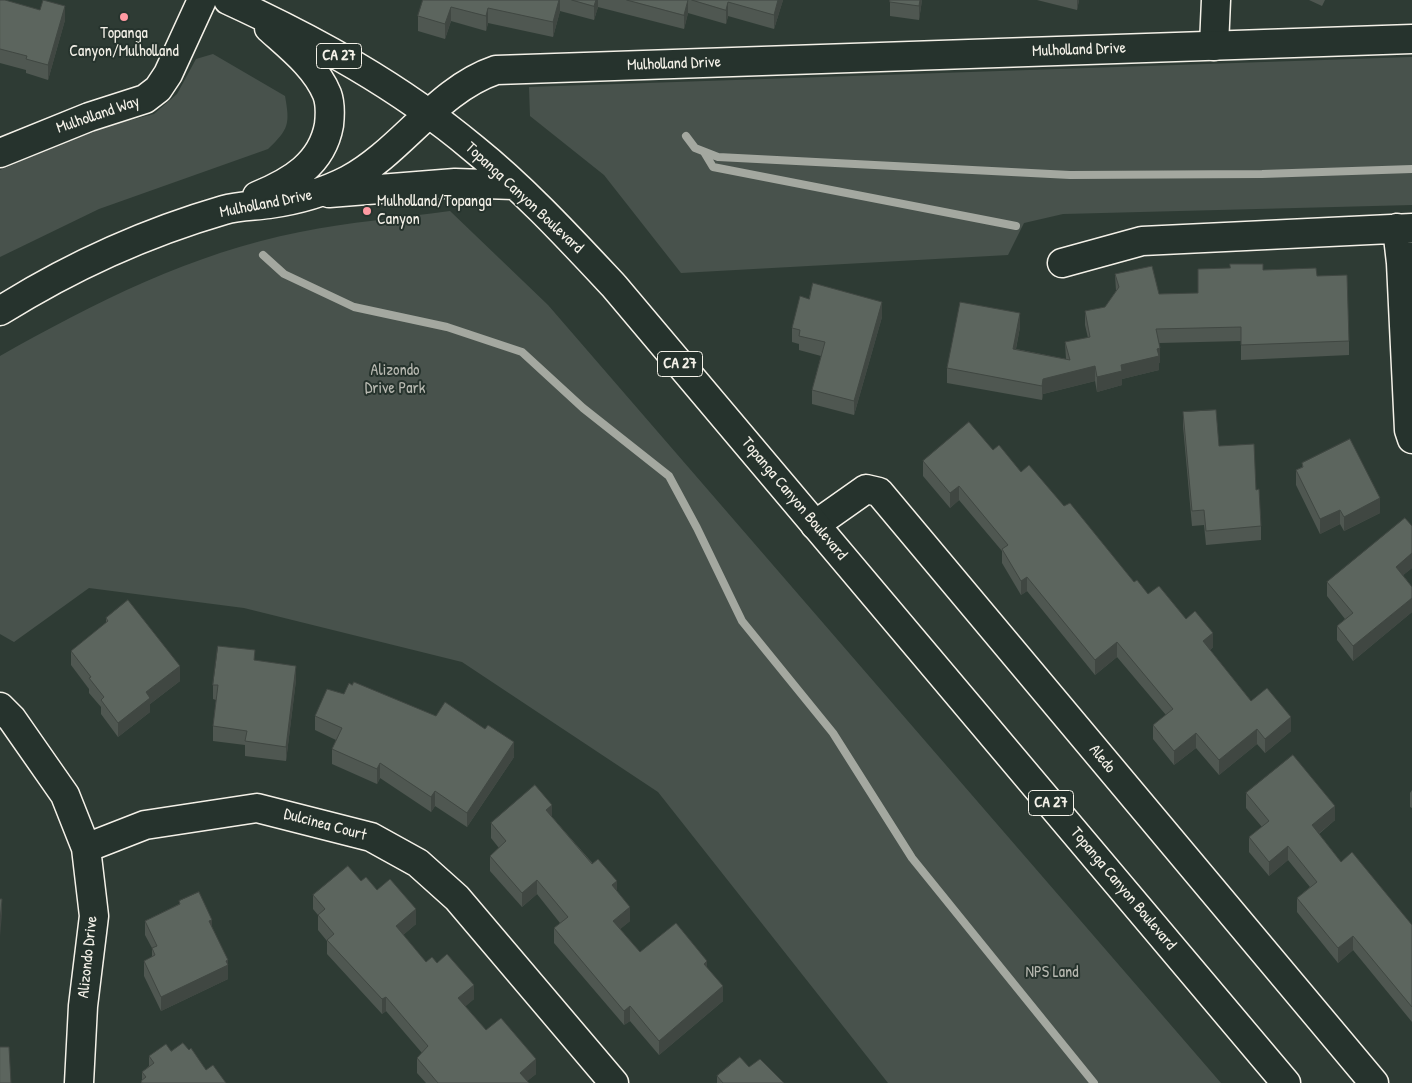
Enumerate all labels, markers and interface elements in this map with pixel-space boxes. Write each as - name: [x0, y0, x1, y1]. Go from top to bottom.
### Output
- marker: Topanga Canyon/Mulholland: [118, 11, 130, 23]
- place label: Topanga Canyon/Mulholland: [69, 24, 179, 62]
- street label: Mulholland Drive: [1032, 39, 1126, 61]
- road number: CA 27: [316, 44, 362, 68]
- street label: Mulholland Drive: [627, 53, 721, 75]
- street label: Mulholland Way: [54, 92, 142, 138]
- street label: Topanga Canyon Boulevard: [461, 138, 587, 258]
- street label: Mulholland Drive: [218, 186, 314, 222]
- place label: Mulholland/Topanga Canyon: [377, 192, 491, 230]
- marker: Mulholland/Topanga Canyon: [361, 205, 373, 217]
- road number: CA 27: [658, 352, 702, 376]
- park label: Alizondo Drive Park: [365, 361, 425, 399]
- street label: Topanga Canyon Boulevard: [737, 434, 851, 564]
- street label: Aledo: [1085, 741, 1119, 777]
- road number: CA 27: [1028, 790, 1074, 816]
- street label: Dulcinea Court: [282, 805, 368, 845]
- street label: Topanga Canyon Boulevard: [1066, 824, 1180, 954]
- street label: Alizondo Drive: [74, 915, 102, 999]
- park label: NPS Land: [1026, 963, 1078, 983]

